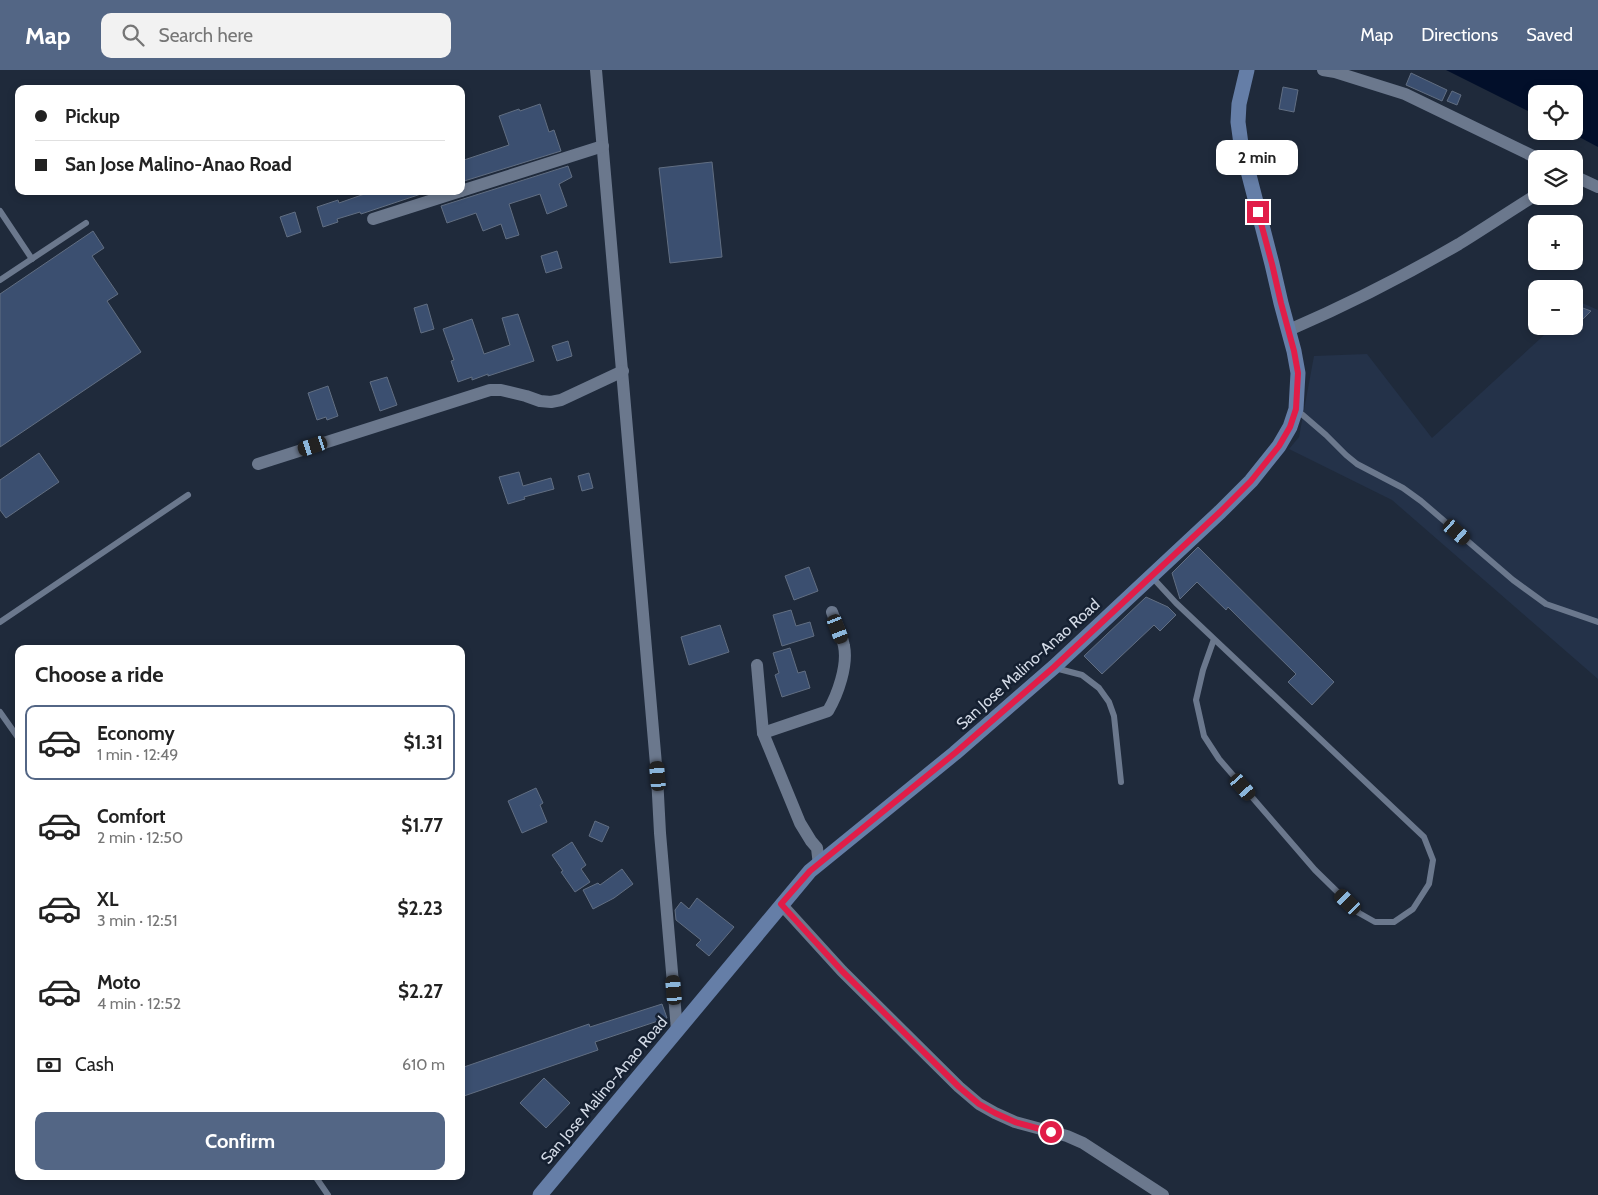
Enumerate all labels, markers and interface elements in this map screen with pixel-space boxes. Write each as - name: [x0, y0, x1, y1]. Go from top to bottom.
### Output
- search box: [101, 13, 451, 58]
- text: Map: [25, 21, 71, 50]
- icon: search: [119, 21, 147, 49]
- text: Search here: [159, 24, 253, 47]
- text: Map: [1360, 24, 1393, 46]
- text: Directions: [1421, 24, 1498, 46]
- text: Saved: [1526, 24, 1573, 46]
- map controls: [1528, 85, 1583, 335]
- button: locate: [1528, 85, 1583, 140]
- text: Pickup: [65, 105, 120, 128]
- callout: 2 min: [1217, 140, 1299, 174]
- text: 2 min: [1238, 148, 1276, 167]
- button: layers: [1528, 150, 1583, 205]
- text: San Jose Malino-Anao Road: [65, 153, 292, 176]
- route end: [1247, 201, 1269, 223]
- button: +: [1528, 215, 1583, 270]
- button: −: [1528, 280, 1583, 335]
- car: [296, 434, 329, 458]
- car: [1440, 516, 1473, 548]
- street label: San Jose Malino-Anao Road: [952, 595, 1104, 733]
- car: [825, 612, 850, 646]
- text: Choose a ride: [35, 661, 164, 688]
- icon: car: [37, 720, 82, 765]
- text: Economy: [97, 722, 175, 745]
- text: $1.31: [403, 731, 443, 754]
- text: 1 min · 12:49: [97, 745, 178, 764]
- car: [649, 760, 666, 792]
- car: [1227, 771, 1258, 803]
- icon: car: [37, 803, 82, 848]
- text: Comfort: [97, 805, 166, 828]
- text: $1.77: [401, 814, 443, 837]
- text: 2 min · 12:50: [97, 828, 183, 847]
- icon: car: [37, 886, 82, 931]
- car: [1332, 886, 1364, 918]
- text: XL: [97, 888, 118, 911]
- text: $2.23: [397, 897, 443, 920]
- text: 3 min · 12:51: [97, 911, 177, 930]
- icon: car: [37, 969, 82, 1014]
- text: Moto: [97, 971, 141, 994]
- car: [665, 974, 682, 1006]
- text: $2.27: [398, 980, 443, 1003]
- text: 4 min · 12:52: [97, 994, 181, 1013]
- street label: San Jose Malino-Anao Road: [537, 1012, 671, 1168]
- icon: cash: [35, 1051, 63, 1079]
- text: Cash: [75, 1053, 114, 1076]
- text: 610 m: [402, 1055, 445, 1074]
- button: Confirm: [35, 1112, 445, 1170]
- route start: [1040, 1121, 1062, 1143]

